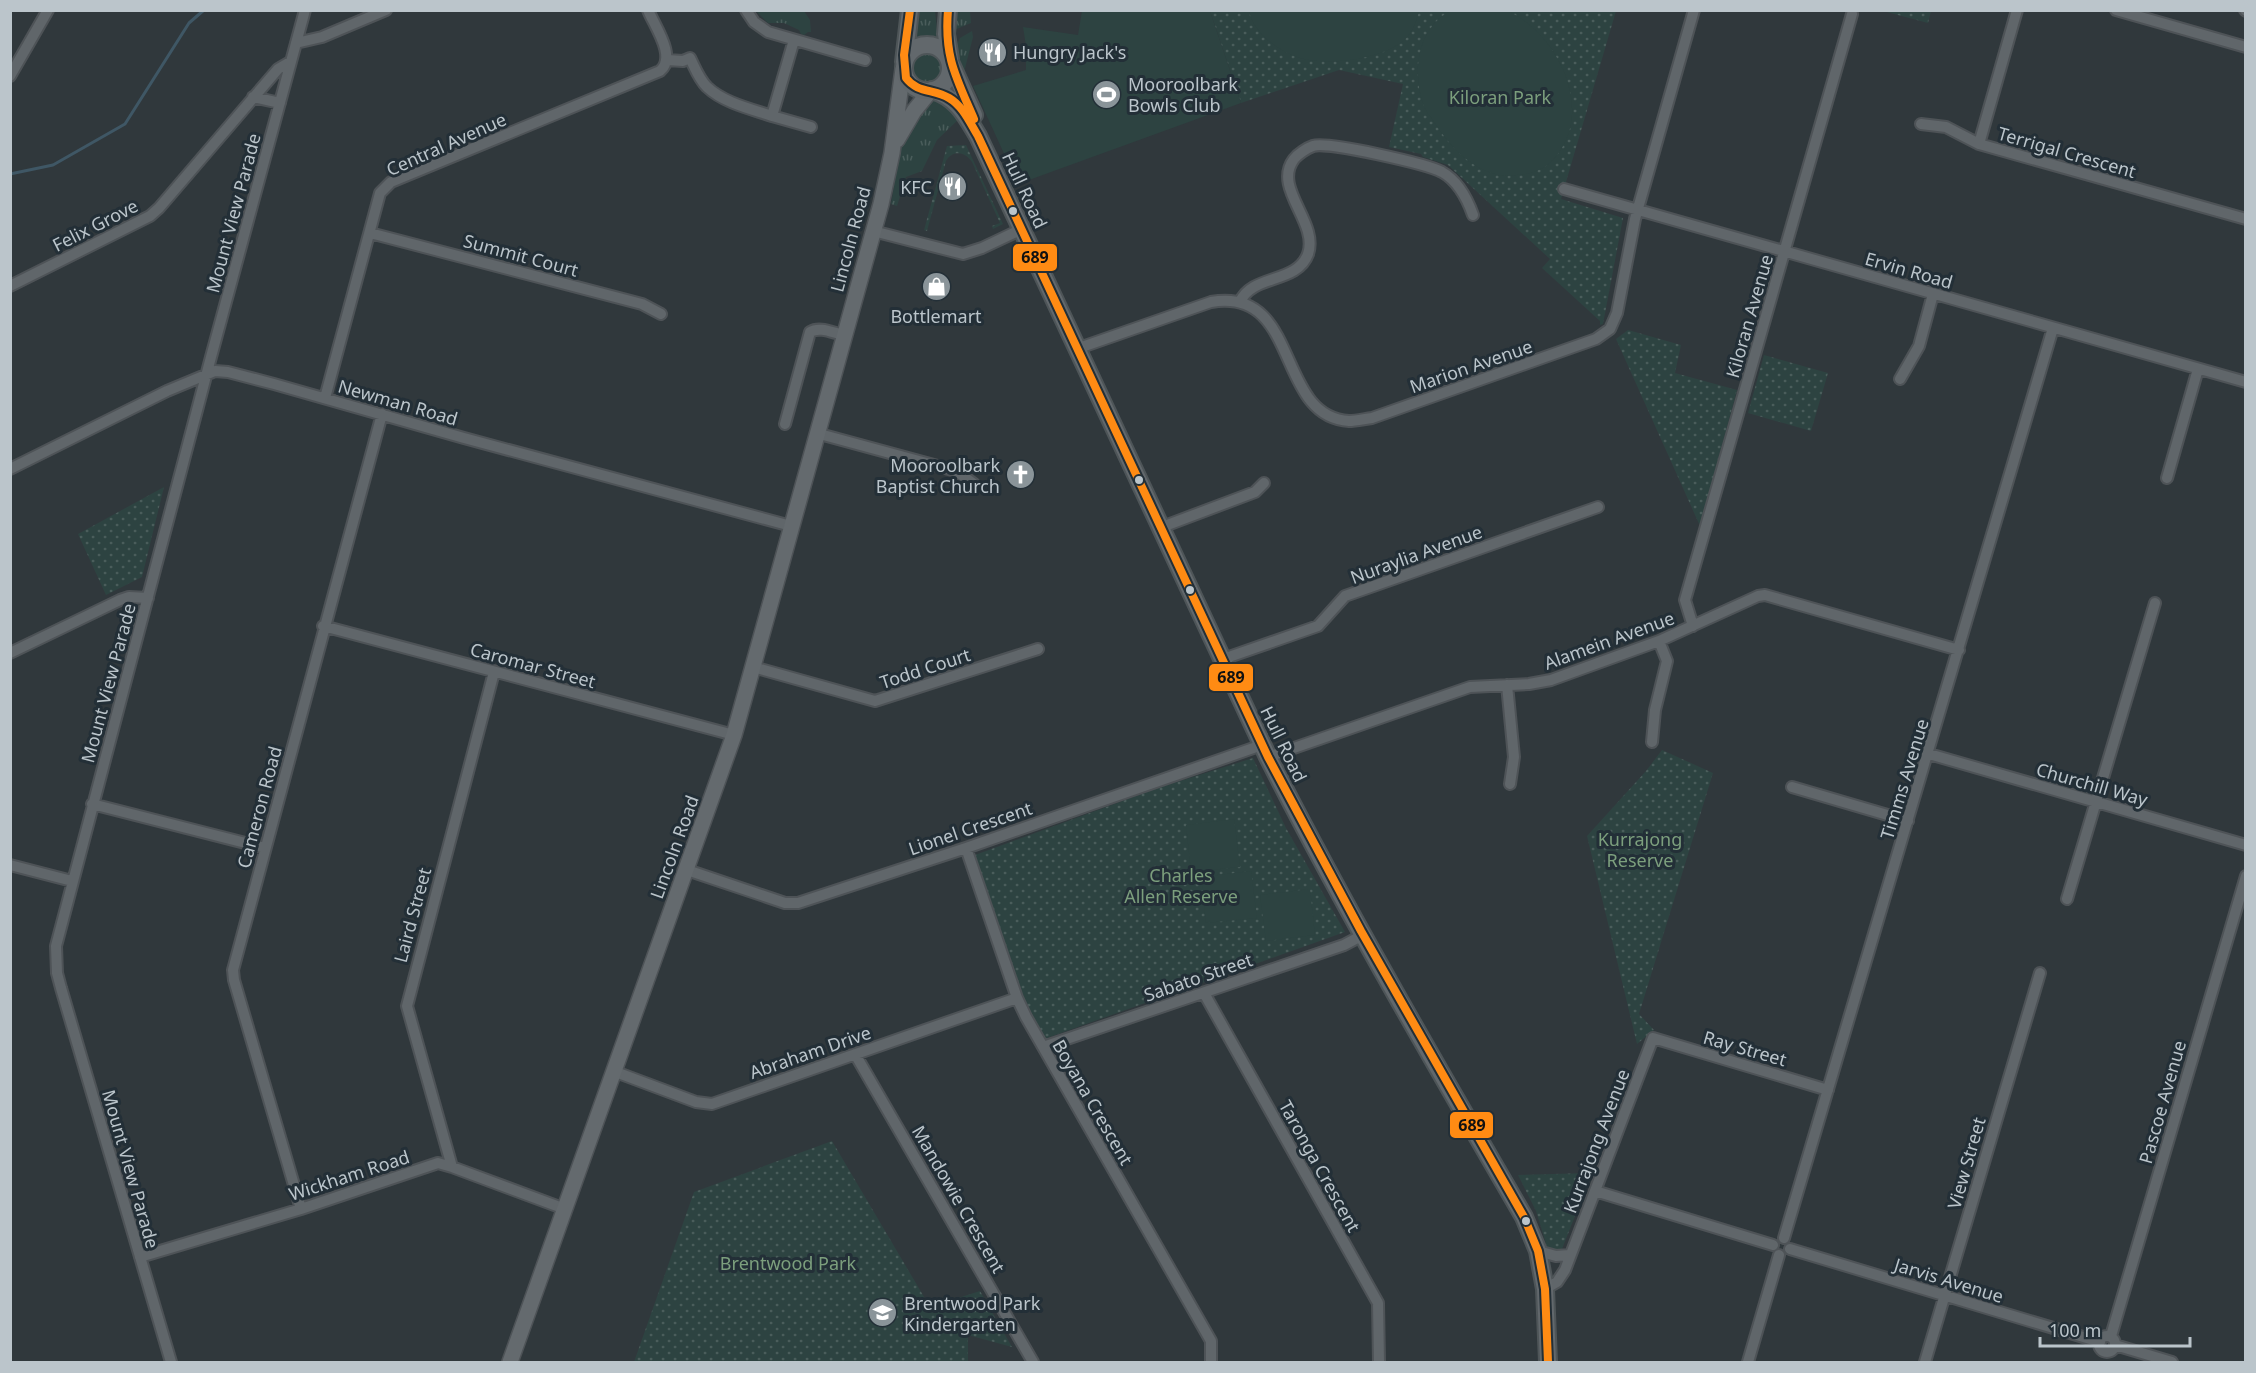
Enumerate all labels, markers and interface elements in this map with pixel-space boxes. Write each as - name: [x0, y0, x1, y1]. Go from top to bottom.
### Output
- restaurant icon: Hungry Jack's: [976, 36, 1008, 68]
- place label: Hungry Jack's: [1013, 40, 1126, 64]
- place label: Mooroolbark Bowls Club: [1128, 72, 1238, 117]
- sports icon: Mooroolbark Bowls Club: [1091, 78, 1123, 110]
- park label: Kiloran Park: [1449, 85, 1552, 109]
- street label: Central Avenue: [382, 107, 510, 181]
- street label: Terrigal Crescent: [1995, 121, 2139, 183]
- street label: Mount View Parade: [200, 131, 266, 295]
- street label: Hull Road: [997, 148, 1053, 232]
- restaurant icon: KFC: [937, 171, 969, 203]
- place label: KFC: [900, 175, 932, 199]
- street label: Lincoln Road: [824, 184, 876, 294]
- street label: Felix Grove: [48, 193, 142, 257]
- unlabelled marker: [1007, 205, 1019, 217]
- street label: Summit Court: [461, 228, 581, 282]
- line badge: 689: [1012, 243, 1058, 272]
- text: 689: [1021, 246, 1049, 268]
- street label: Ervin Road: [1862, 246, 1956, 294]
- street label: Kiloran Avenue: [1720, 251, 1778, 381]
- shop icon: Bottlemart: [920, 271, 952, 303]
- place label: Bottlemart: [890, 304, 982, 328]
- street label: Marion Avenue: [1406, 334, 1536, 398]
- street label: Newman Road: [335, 373, 461, 431]
- place label: Mooroolbark Baptist Church: [876, 453, 1000, 498]
- church icon: Mooroolbark Baptist Church: [1005, 459, 1037, 491]
- unlabelled marker: [1133, 474, 1145, 486]
- street label: Nuraylia Avenue: [1347, 519, 1485, 589]
- unlabelled marker: [1184, 584, 1196, 596]
- street label: Mount View Parade: [75, 601, 141, 765]
- street label: Alamein Avenue: [1541, 605, 1677, 675]
- street label: Caromar Street: [468, 637, 599, 693]
- street label: Todd Court: [877, 642, 974, 694]
- line badge: 689: [1208, 663, 1254, 692]
- text: 689: [1217, 666, 1245, 688]
- street label: Hull Road: [1255, 702, 1313, 786]
- street label: Timms Avenue: [1874, 716, 1934, 842]
- street label: Cameron Road: [231, 743, 287, 871]
- street label: Churchill Way: [2034, 757, 2151, 812]
- street label: Lincoln Road: [644, 792, 704, 902]
- street label: Lionel Crescent: [905, 795, 1035, 860]
- park label: Kurrajong Reserve: [1598, 827, 1682, 872]
- park label: Charles Allen Reserve: [1124, 863, 1238, 908]
- street label: Laird Street: [388, 864, 436, 965]
- street label: Sabato Street: [1140, 947, 1256, 1007]
- street label: Abraham Drive: [746, 1020, 874, 1084]
- street label: Ray Street: [1701, 1025, 1790, 1071]
- street label: Boyana Crescent: [1047, 1035, 1139, 1170]
- street label: Pascoe Avenue: [2133, 1038, 2191, 1166]
- street label: Kurrajong Avenue: [1557, 1066, 1635, 1216]
- street label: Mount View Parade: [97, 1087, 165, 1251]
- street label: Taronga Crescent: [1274, 1096, 1366, 1237]
- line badge: 689: [1449, 1111, 1494, 1139]
- text: 689: [1458, 1114, 1486, 1136]
- street label: View Street: [1941, 1114, 1991, 1212]
- street label: Mandowie Crescent: [907, 1121, 1011, 1277]
- street label: Wickham Road: [286, 1144, 412, 1206]
- unlabelled marker: [1520, 1215, 1532, 1227]
- park label: Brentwood Park: [720, 1251, 857, 1275]
- street label: Jarvis Avenue: [1890, 1251, 2006, 1308]
- place label: Brentwood Park Kindergarten: [904, 1291, 1041, 1336]
- school or university icon: Brentwood Park Kindergarten: [867, 1297, 899, 1329]
- scale bar: [2040, 1310, 2190, 1348]
- text: 100 m: [2049, 1318, 2101, 1342]

